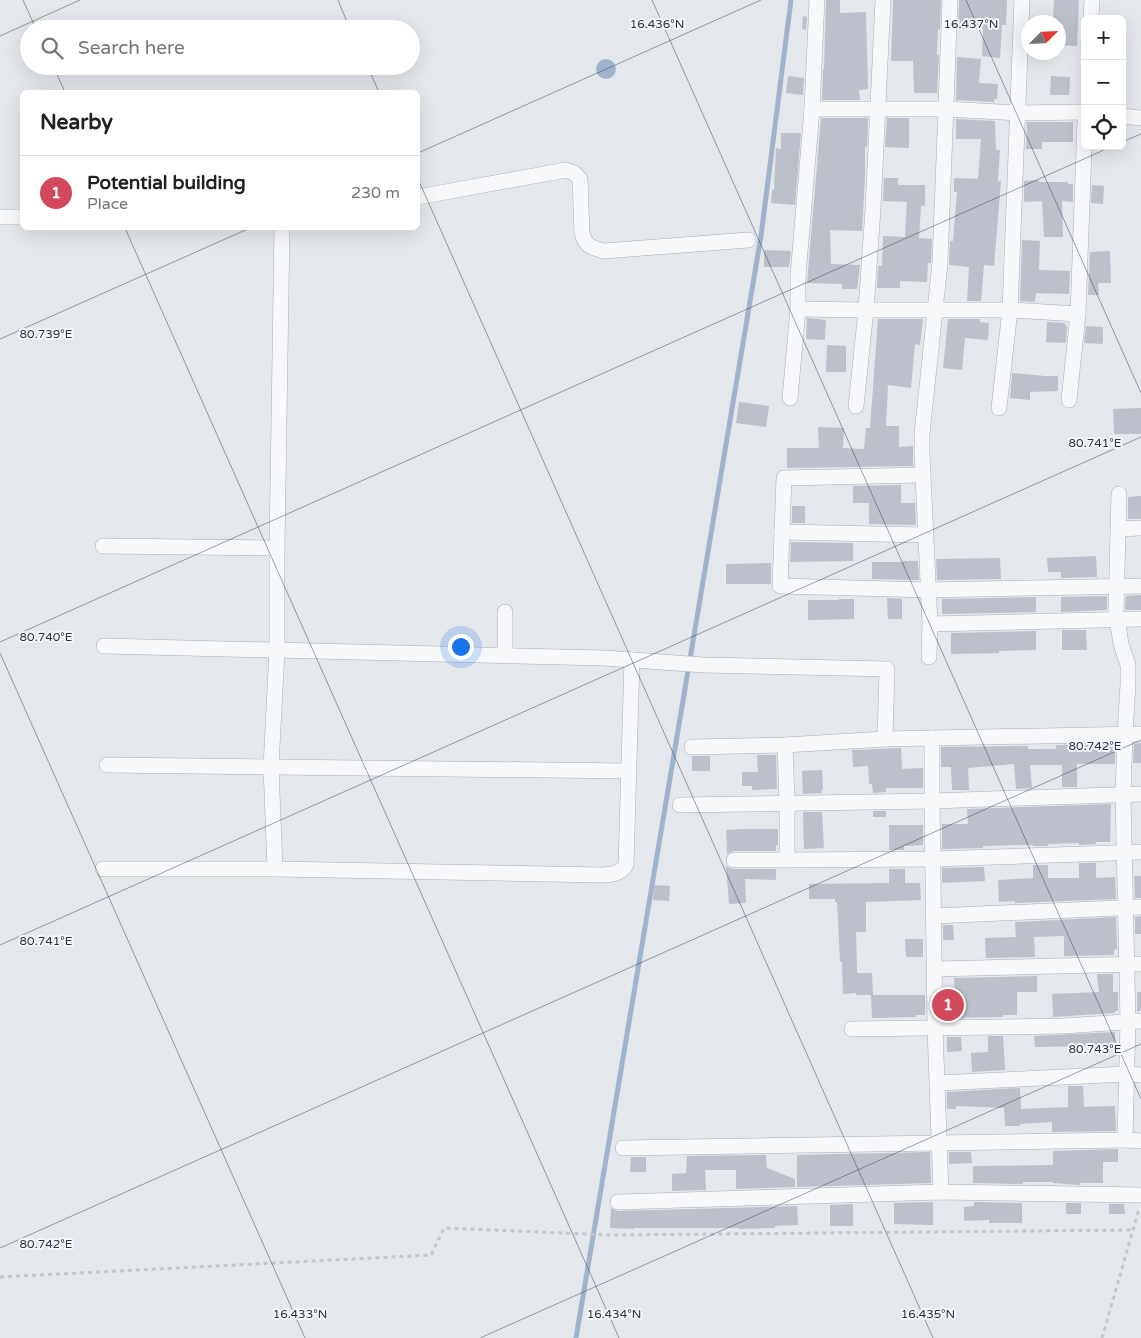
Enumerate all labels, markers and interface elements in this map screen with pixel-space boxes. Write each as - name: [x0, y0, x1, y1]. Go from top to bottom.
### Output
- north arrow: [1021, 15, 1066, 60]
- map controls: [1081, 15, 1126, 150]
- button: +: [1081, 15, 1126, 60]
- text: 16.436°N: [630, 17, 684, 31]
- text: 16.437°N: [944, 17, 998, 31]
- search box: [20, 20, 420, 75]
- icon: search: [38, 34, 66, 62]
- text: Search here: [78, 37, 185, 59]
- button: −: [1081, 60, 1126, 105]
- button: locate: [1081, 105, 1126, 150]
- text: Nearby: [40, 110, 113, 135]
- text: Potential building: [87, 172, 246, 194]
- text: 1: [51, 183, 61, 203]
- text: 230 m: [351, 183, 400, 203]
- text: Place: [87, 194, 128, 214]
- text: 80.739°E: [20, 327, 73, 341]
- text: 80.741°E: [1069, 436, 1122, 450]
- text: 80.740°E: [20, 630, 73, 644]
- your location: [448, 634, 474, 660]
- text: 80.742°E: [1069, 739, 1122, 753]
- text: 80.741°E: [20, 934, 73, 948]
- pin: 1: [932, 986, 964, 1024]
- text: 80.743°E: [1069, 1042, 1122, 1056]
- text: 80.742°E: [20, 1237, 73, 1251]
- text: 16.433°N: [273, 1307, 327, 1321]
- text: 16.434°N: [587, 1307, 641, 1321]
- text: 16.435°N: [901, 1307, 955, 1321]

